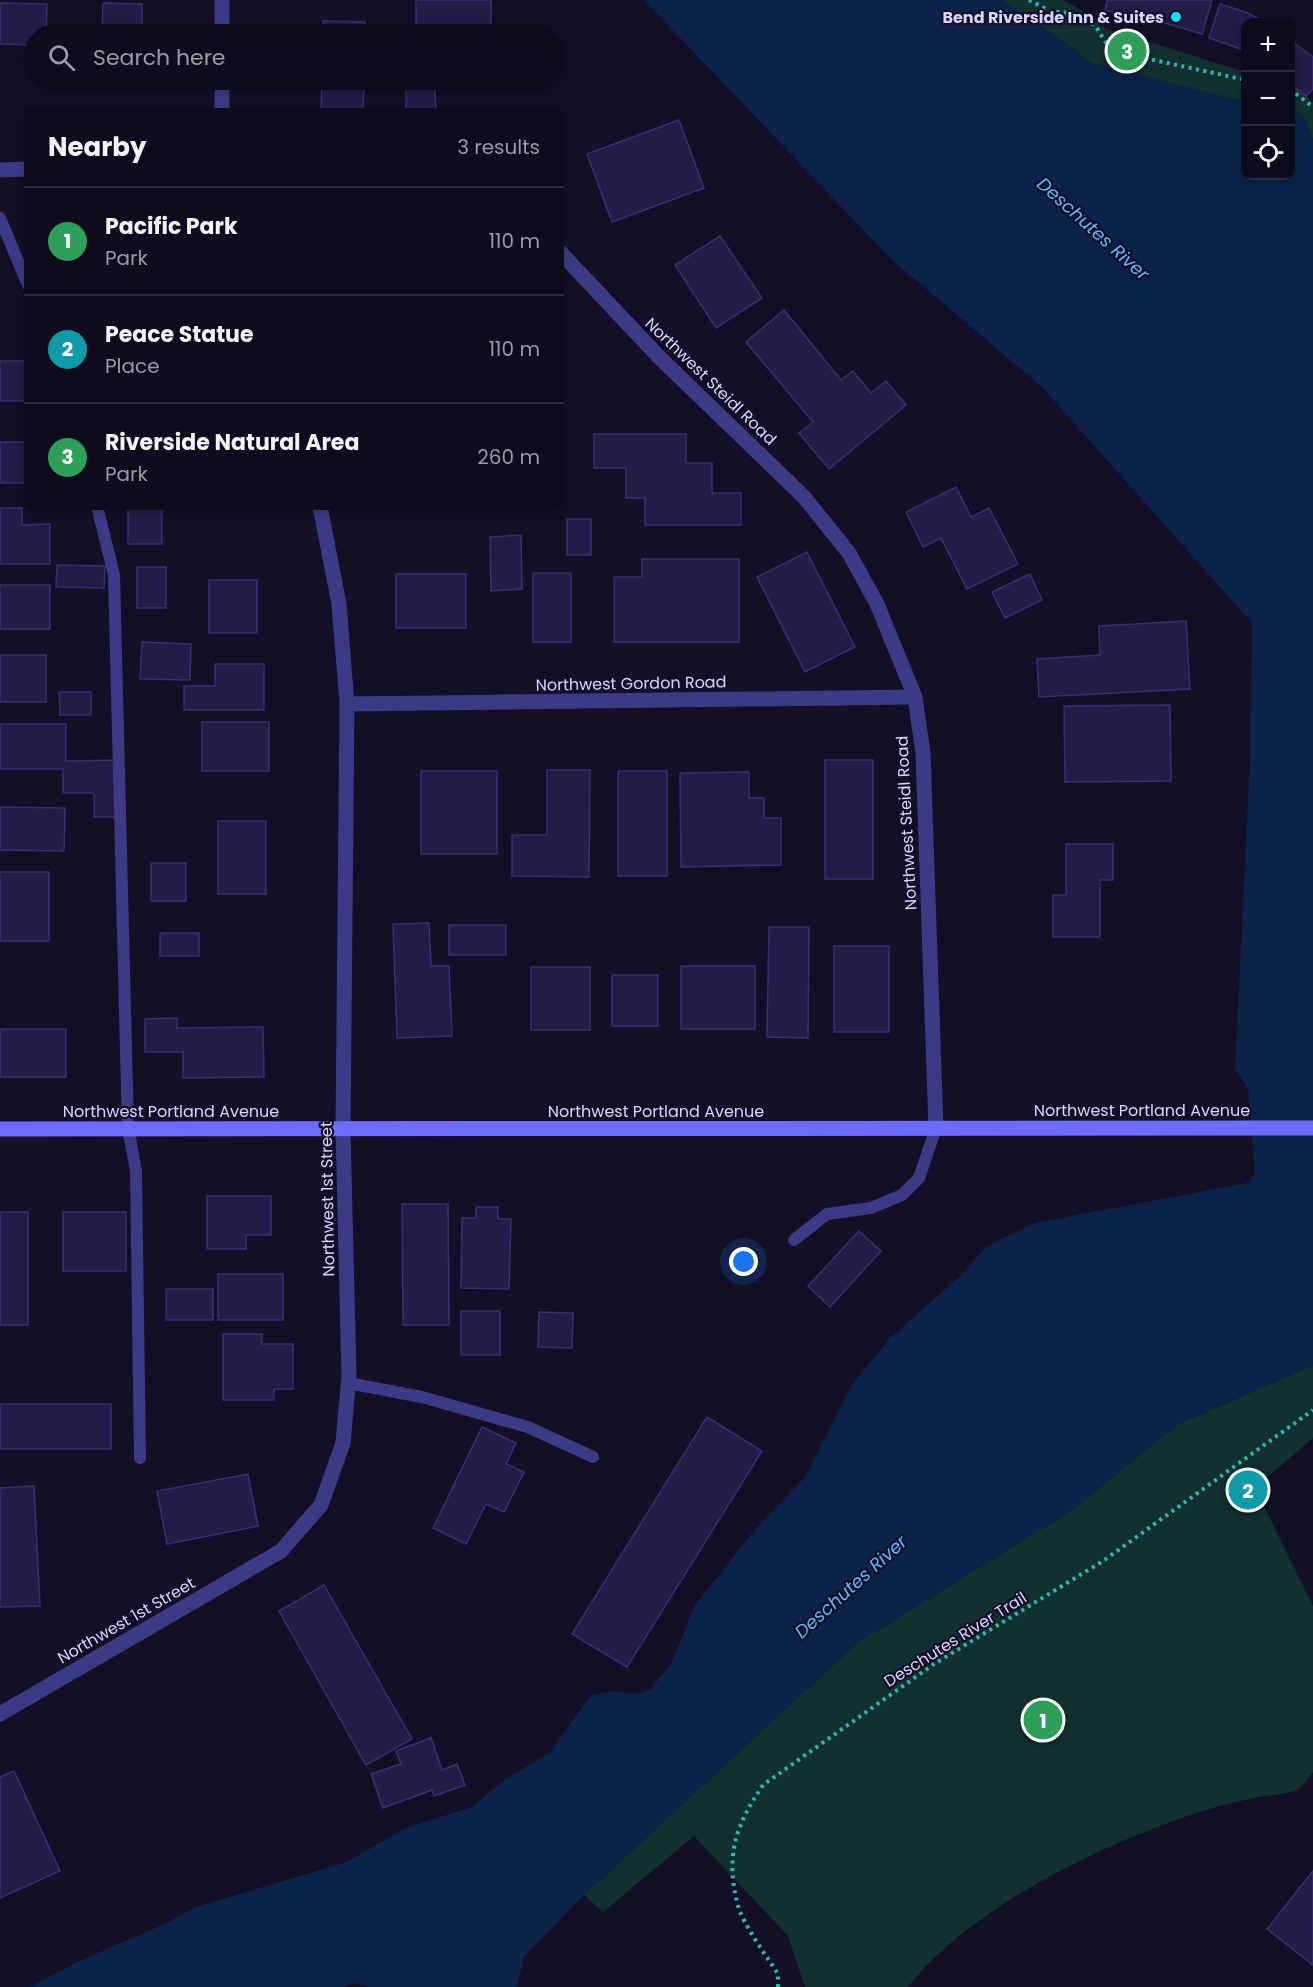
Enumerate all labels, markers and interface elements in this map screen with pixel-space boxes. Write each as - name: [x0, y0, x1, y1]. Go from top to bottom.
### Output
- place label: Bend Riverside Inn & Suites: [942, 6, 1164, 29]
- marker: Bend Riverside Inn & Suites: [1169, 10, 1183, 24]
- map controls: [1241, 18, 1295, 180]
- button: +: [1241, 18, 1295, 72]
- search box: [24, 24, 564, 90]
- pin: 3: [1108, 28, 1146, 74]
- icon: search: [45, 41, 78, 74]
- text: Search here: [93, 42, 226, 73]
- button: −: [1241, 72, 1295, 126]
- button: locate: [1241, 126, 1295, 180]
- text: Nearby: [48, 129, 146, 165]
- text: 3 results: [457, 133, 540, 161]
- water label: Deschutes River: [1032, 171, 1156, 287]
- text: Pacific Park: [105, 211, 238, 242]
- text: 1: [64, 227, 71, 255]
- text: 110 m: [489, 227, 540, 255]
- text: Park: [105, 244, 148, 272]
- street label: Northwest Steidl Road: [640, 312, 781, 450]
- text: Peace Statue: [105, 319, 253, 350]
- text: 2: [62, 335, 73, 363]
- text: 110 m: [489, 335, 540, 363]
- text: Place: [105, 352, 160, 380]
- text: Riverside Natural Area: [105, 427, 359, 458]
- text: 3: [61, 443, 74, 471]
- text: 260 m: [477, 443, 540, 471]
- text: Park: [105, 460, 148, 488]
- street label: Northwest Gordon Road: [535, 670, 727, 697]
- street label: Northwest Steidl Road: [890, 735, 923, 911]
- street label: Northwest Portland Avenue: [1034, 1099, 1250, 1122]
- street label: Northwest Portland Avenue: [63, 1100, 279, 1123]
- street label: Northwest Portland Avenue: [548, 1100, 764, 1123]
- street label: Northwest 1st Street: [315, 1121, 340, 1277]
- your location: [729, 1247, 758, 1276]
- pin: 2: [1228, 1468, 1268, 1512]
- water label: Deschutes River: [789, 1529, 913, 1644]
- street label: Northwest 1st Street: [53, 1572, 199, 1669]
- street label: Deschutes River Trail: [880, 1586, 1031, 1693]
- pin: 1: [1024, 1698, 1062, 1742]

